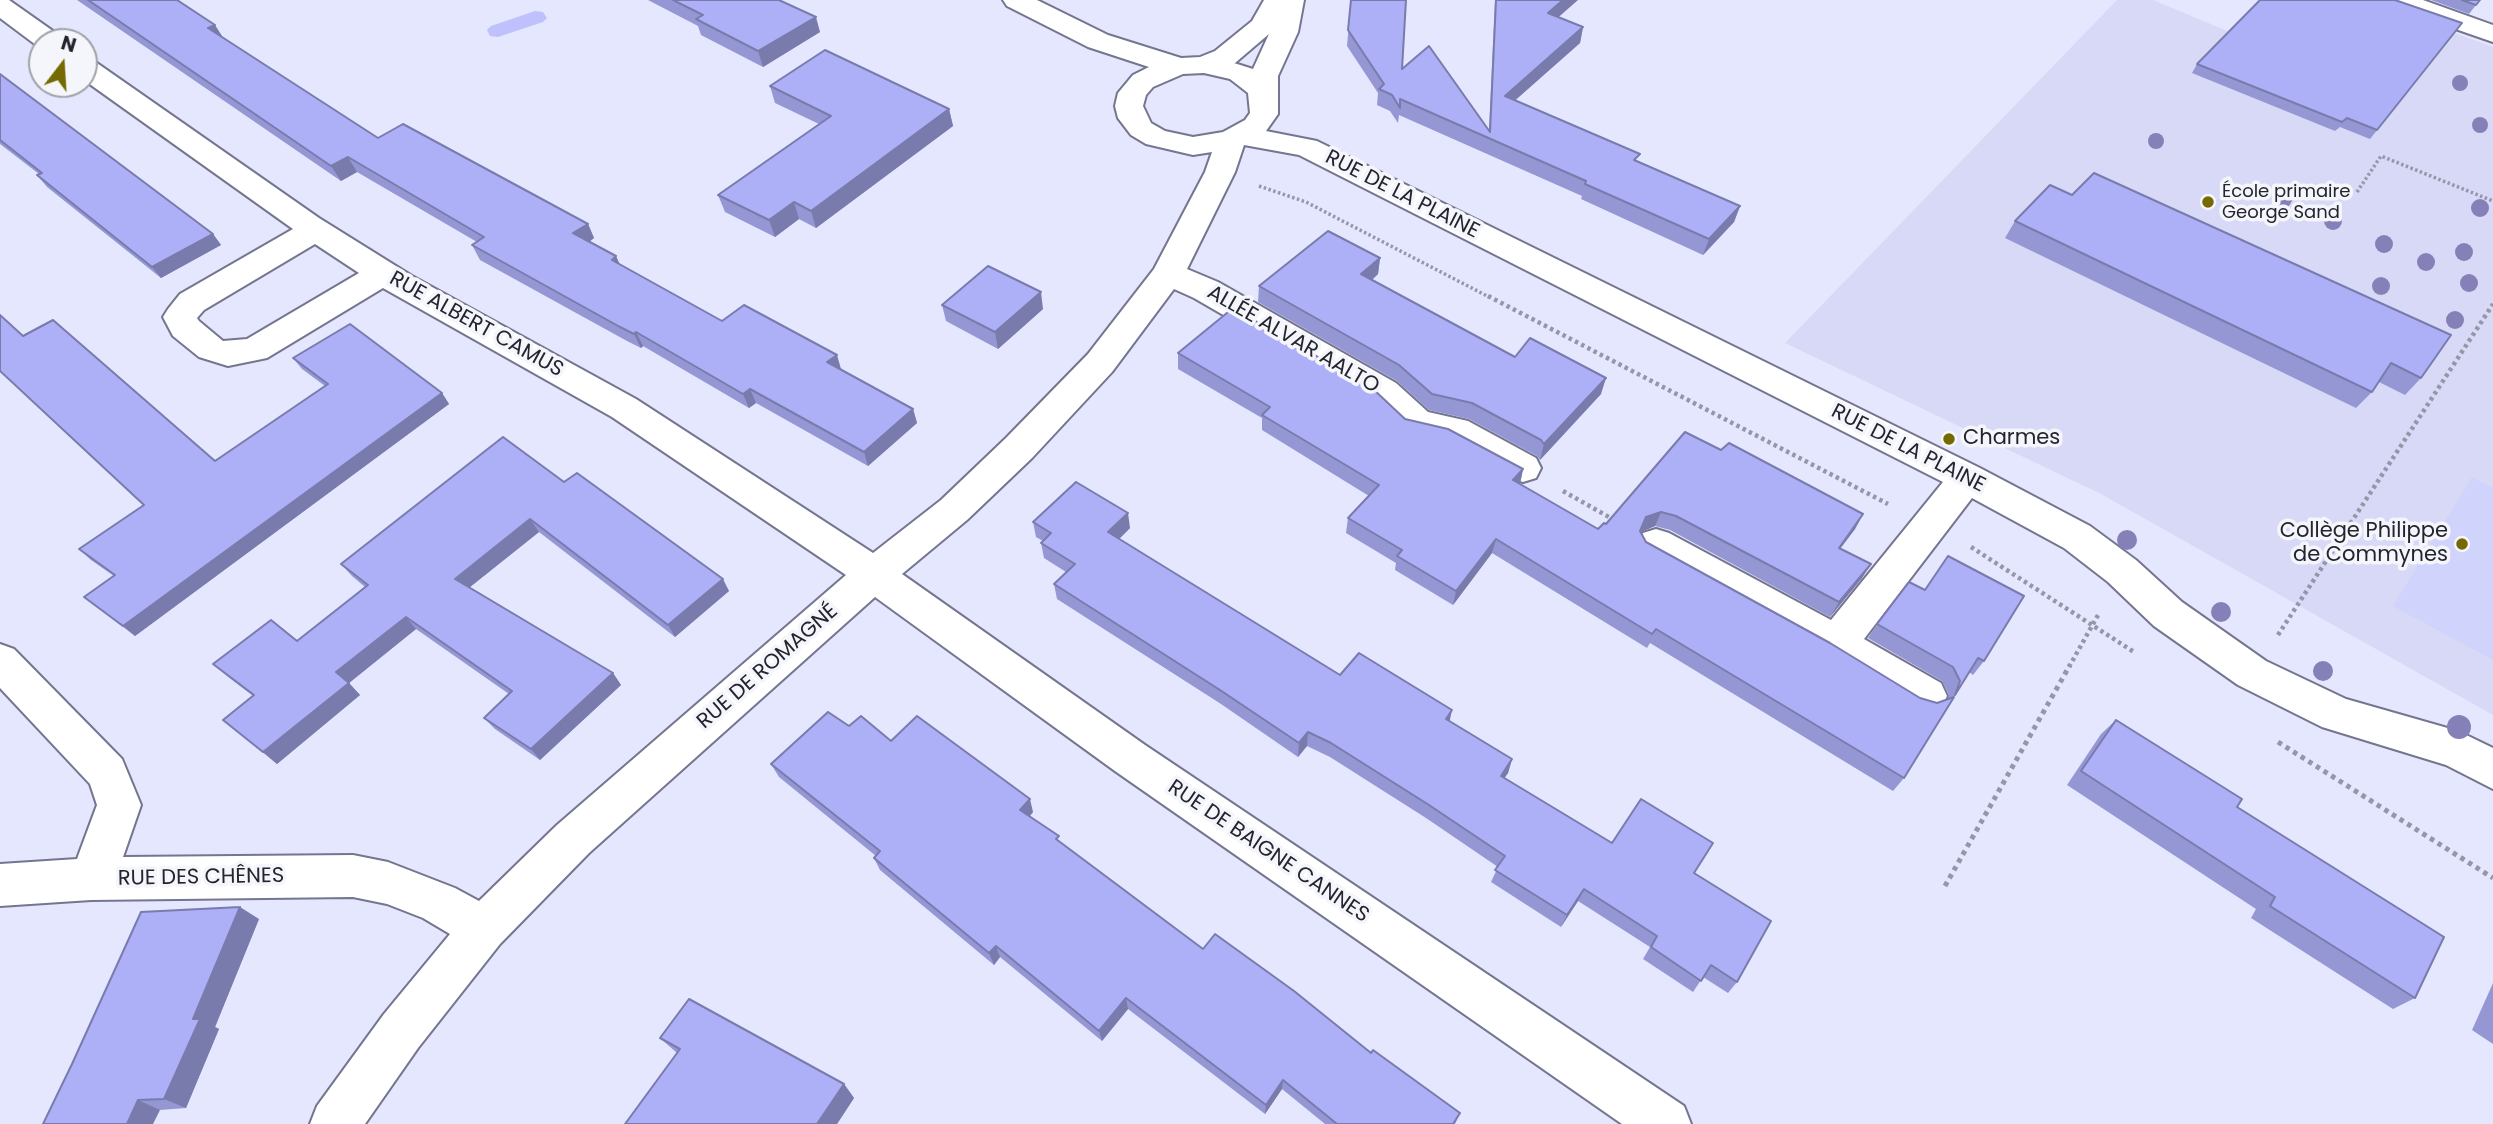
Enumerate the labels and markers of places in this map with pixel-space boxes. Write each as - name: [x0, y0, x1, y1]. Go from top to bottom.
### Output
- place label: École primaire George Sand: [2222, 181, 2350, 224]
- marker: École primaire George Sand: [2200, 194, 2216, 210]
- place label: Charmes: [1963, 426, 2060, 452]
- marker: Charmes: [1941, 431, 1957, 447]
- place label: Collège Philippe de Commynes: [2280, 519, 2448, 569]
- marker: Collège Philippe de Commynes: [2454, 536, 2470, 552]

